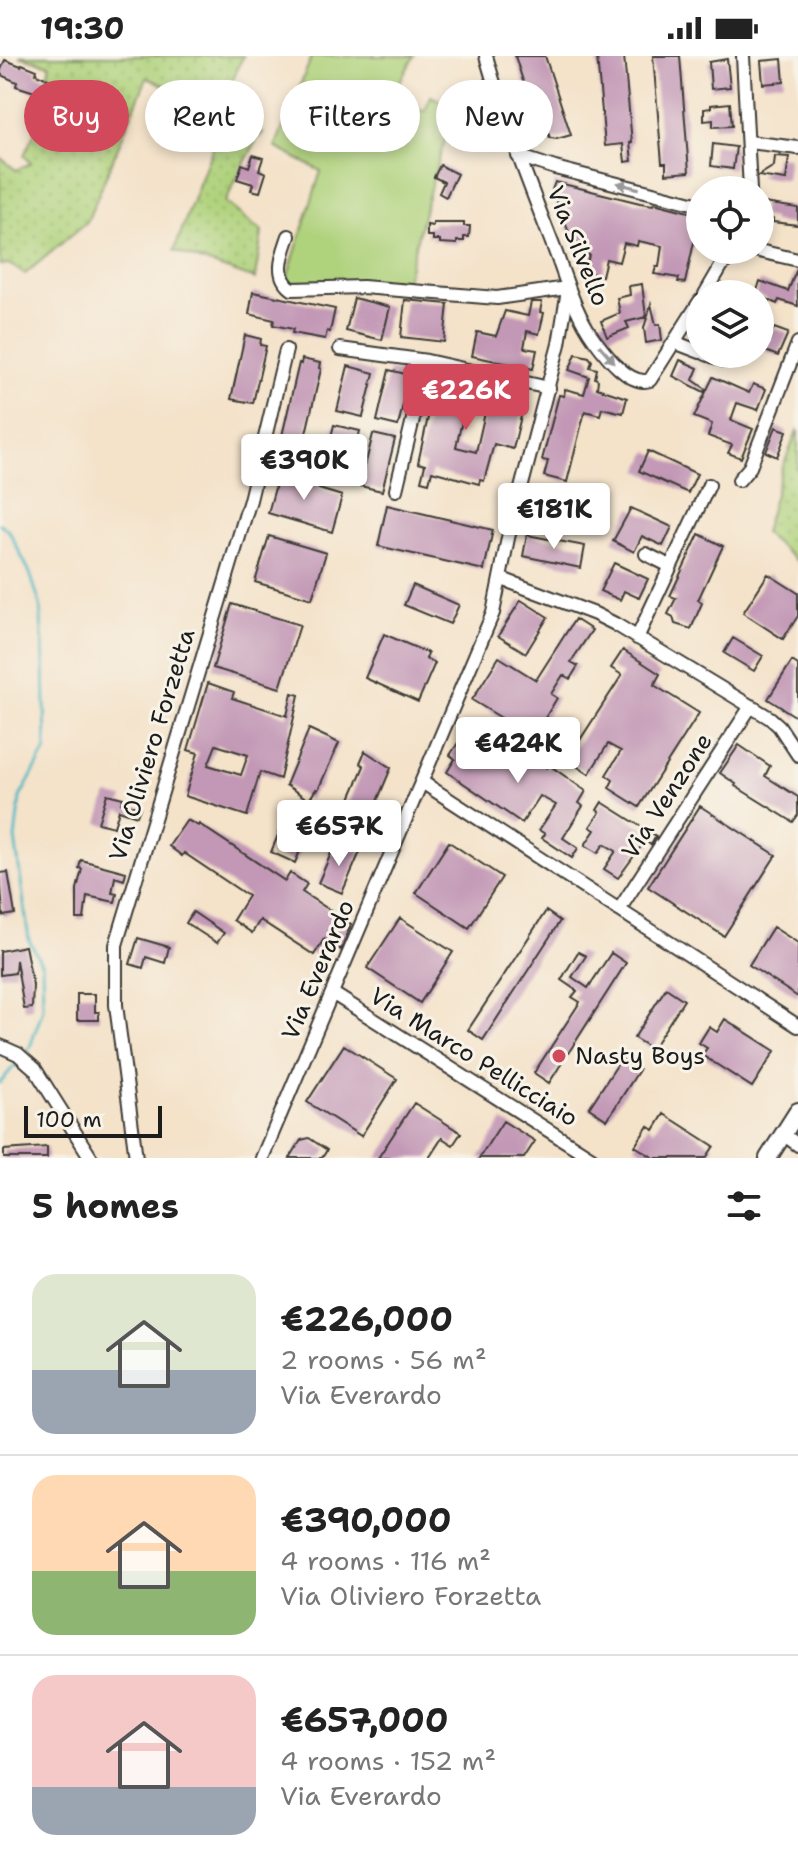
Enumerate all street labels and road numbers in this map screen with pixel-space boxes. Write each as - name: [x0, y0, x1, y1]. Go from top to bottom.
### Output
- street label: Via Silvello: [539, 181, 617, 311]
- street label: Via Oliviero Forzetta: [101, 625, 203, 865]
- street label: Via Venzone: [614, 727, 720, 865]
- street label: Via Everardo: [274, 895, 362, 1045]
- street label: Via Marco Pellicciaio: [364, 980, 584, 1134]

